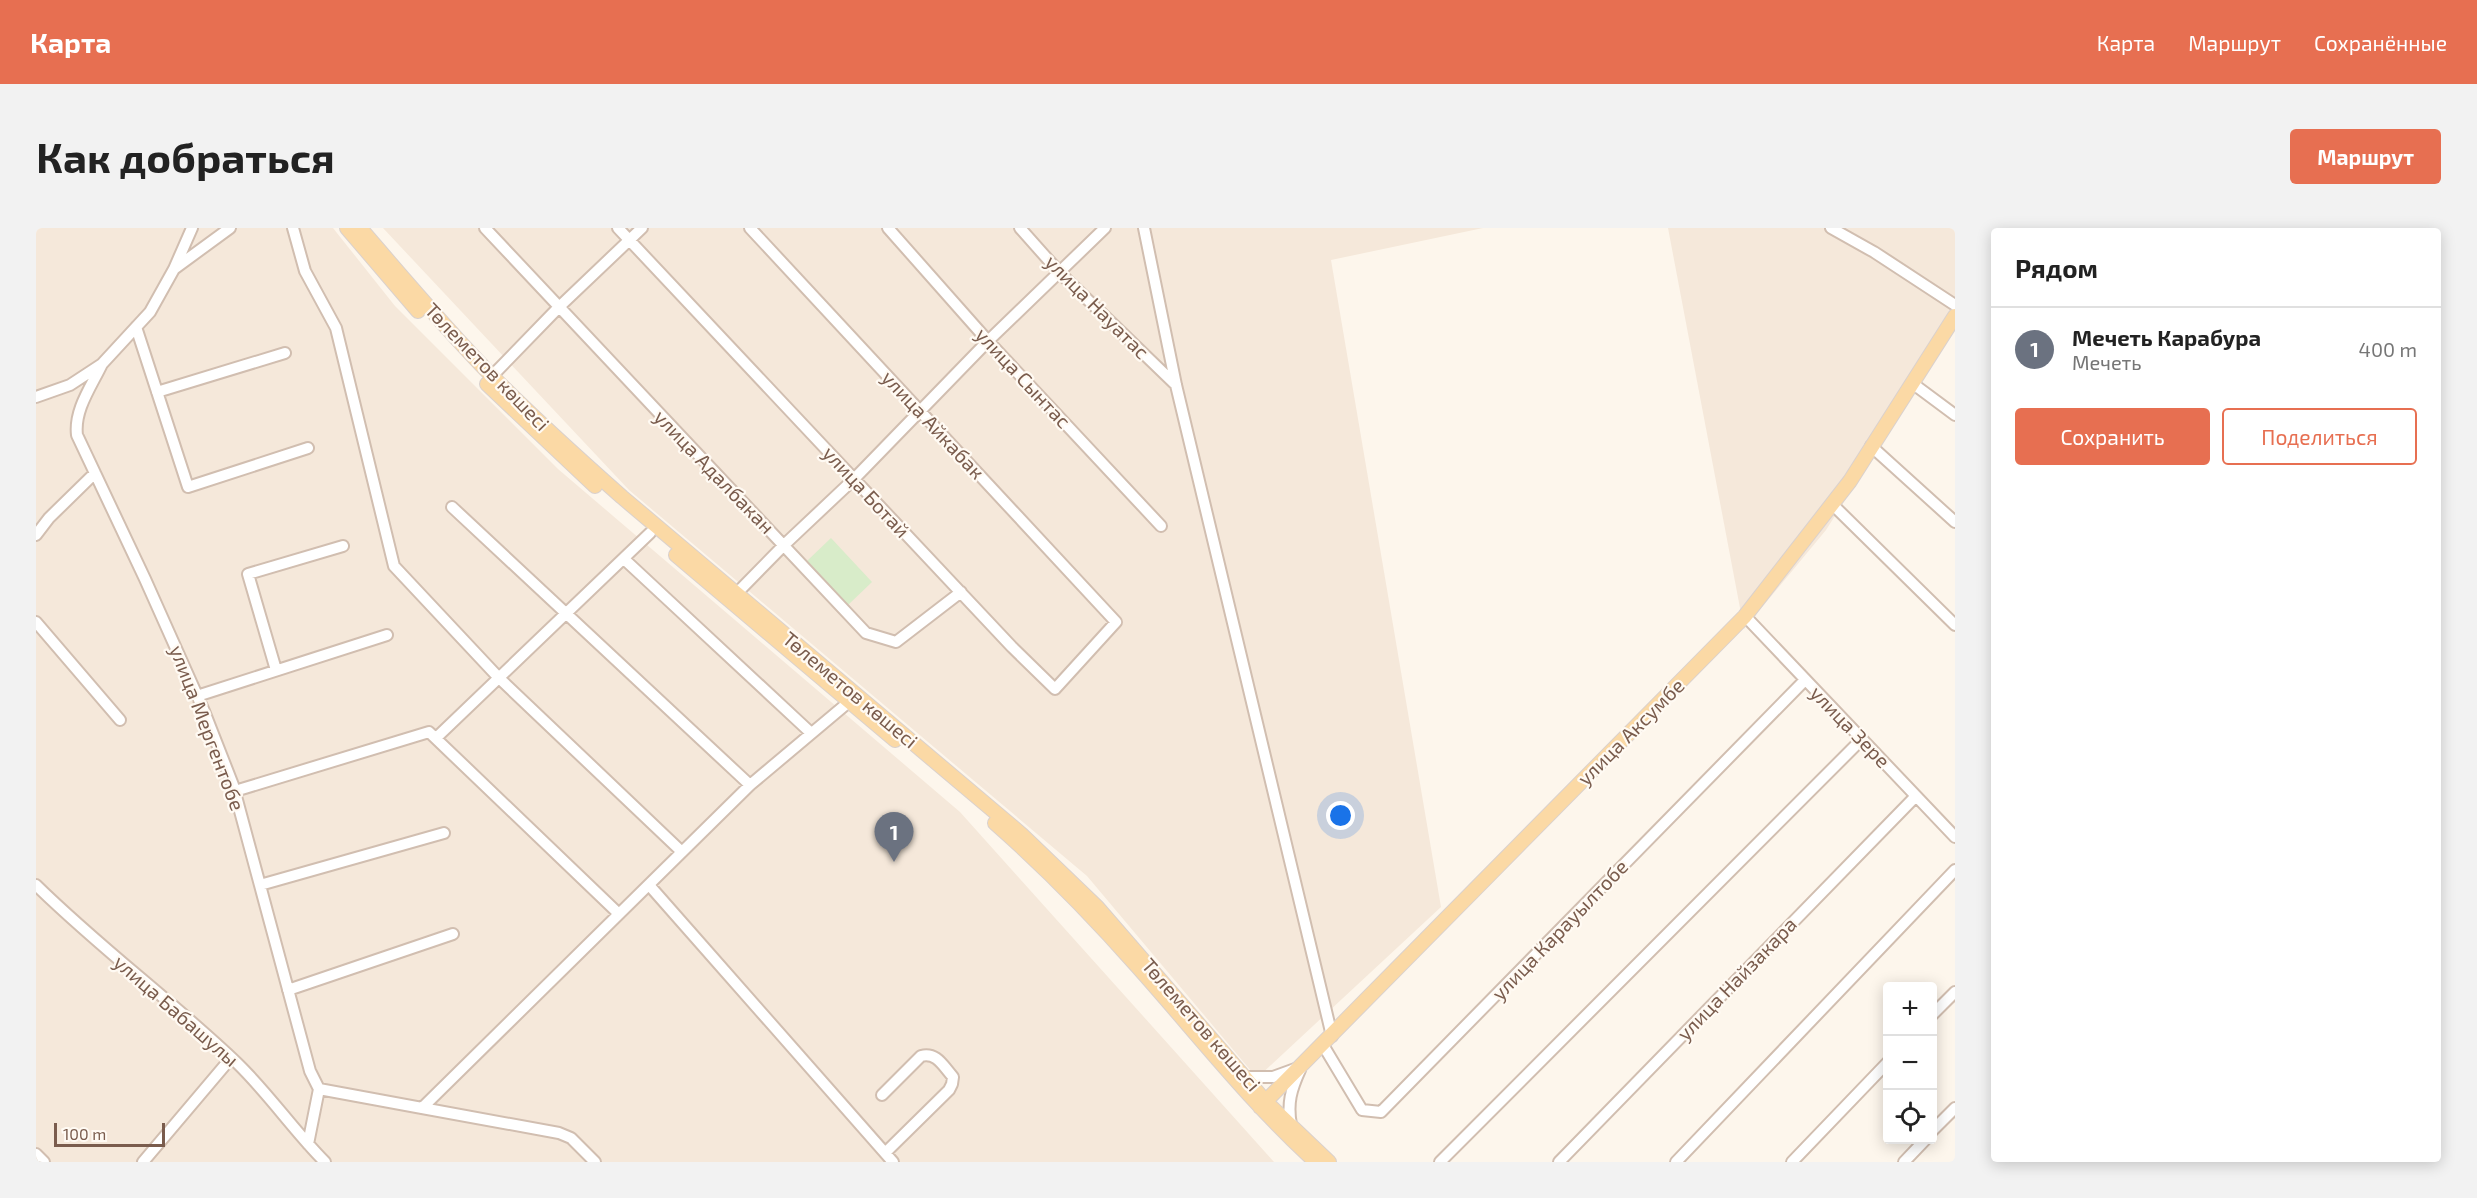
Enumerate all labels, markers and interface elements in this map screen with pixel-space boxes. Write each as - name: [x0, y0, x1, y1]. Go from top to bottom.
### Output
- text: Карта: [30, 25, 111, 59]
- text: Карта: [2097, 30, 2155, 55]
- text: Маршрут: [2188, 30, 2281, 55]
- text: Сохранённые: [2314, 30, 2447, 55]
- button: Маршрут: [2290, 129, 2441, 184]
- text: Как добраться: [36, 131, 335, 181]
- street label: улица Науатас: [1040, 249, 1155, 364]
- text: Рядом: [2015, 252, 2098, 283]
- street label: Төлеметов көшесі: [421, 297, 555, 435]
- street label: улица Сынтас: [970, 322, 1076, 433]
- text: Мечеть Карабура: [2072, 324, 2261, 350]
- text: 1: [2030, 337, 2039, 361]
- text: 400 m: [2359, 337, 2417, 361]
- text: Мечеть: [2072, 350, 2142, 374]
- street label: улица Айкабак: [877, 365, 990, 484]
- street label: улица Адалбакан: [649, 404, 780, 539]
- button: Сохранить: [2015, 408, 2210, 465]
- button: Поделиться: [2222, 408, 2417, 465]
- street label: улица Ботай: [818, 441, 915, 543]
- street label: Төлеметов көшесі: [778, 626, 923, 753]
- street label: улица Мергентобе: [164, 642, 251, 814]
- street label: улица Аксумбе: [1572, 673, 1689, 790]
- street label: улица Зере: [1805, 680, 1896, 773]
- your location: [1326, 801, 1355, 830]
- pin: 1: [874, 812, 914, 862]
- street label: улица Карауылтобе: [1486, 854, 1633, 1005]
- street label: улица Найзакара: [1671, 912, 1802, 1046]
- street label: улица Бабашулы: [109, 949, 244, 1072]
- street label: Төлеметов көшесі: [1137, 953, 1266, 1096]
- map controls: [1883, 982, 1937, 1144]
- button: +: [1883, 982, 1937, 1036]
- button: −: [1883, 1036, 1937, 1090]
- button: locate: [1883, 1090, 1937, 1144]
- scale bar: [54, 1120, 165, 1148]
- text: 100 m: [63, 1124, 106, 1143]

